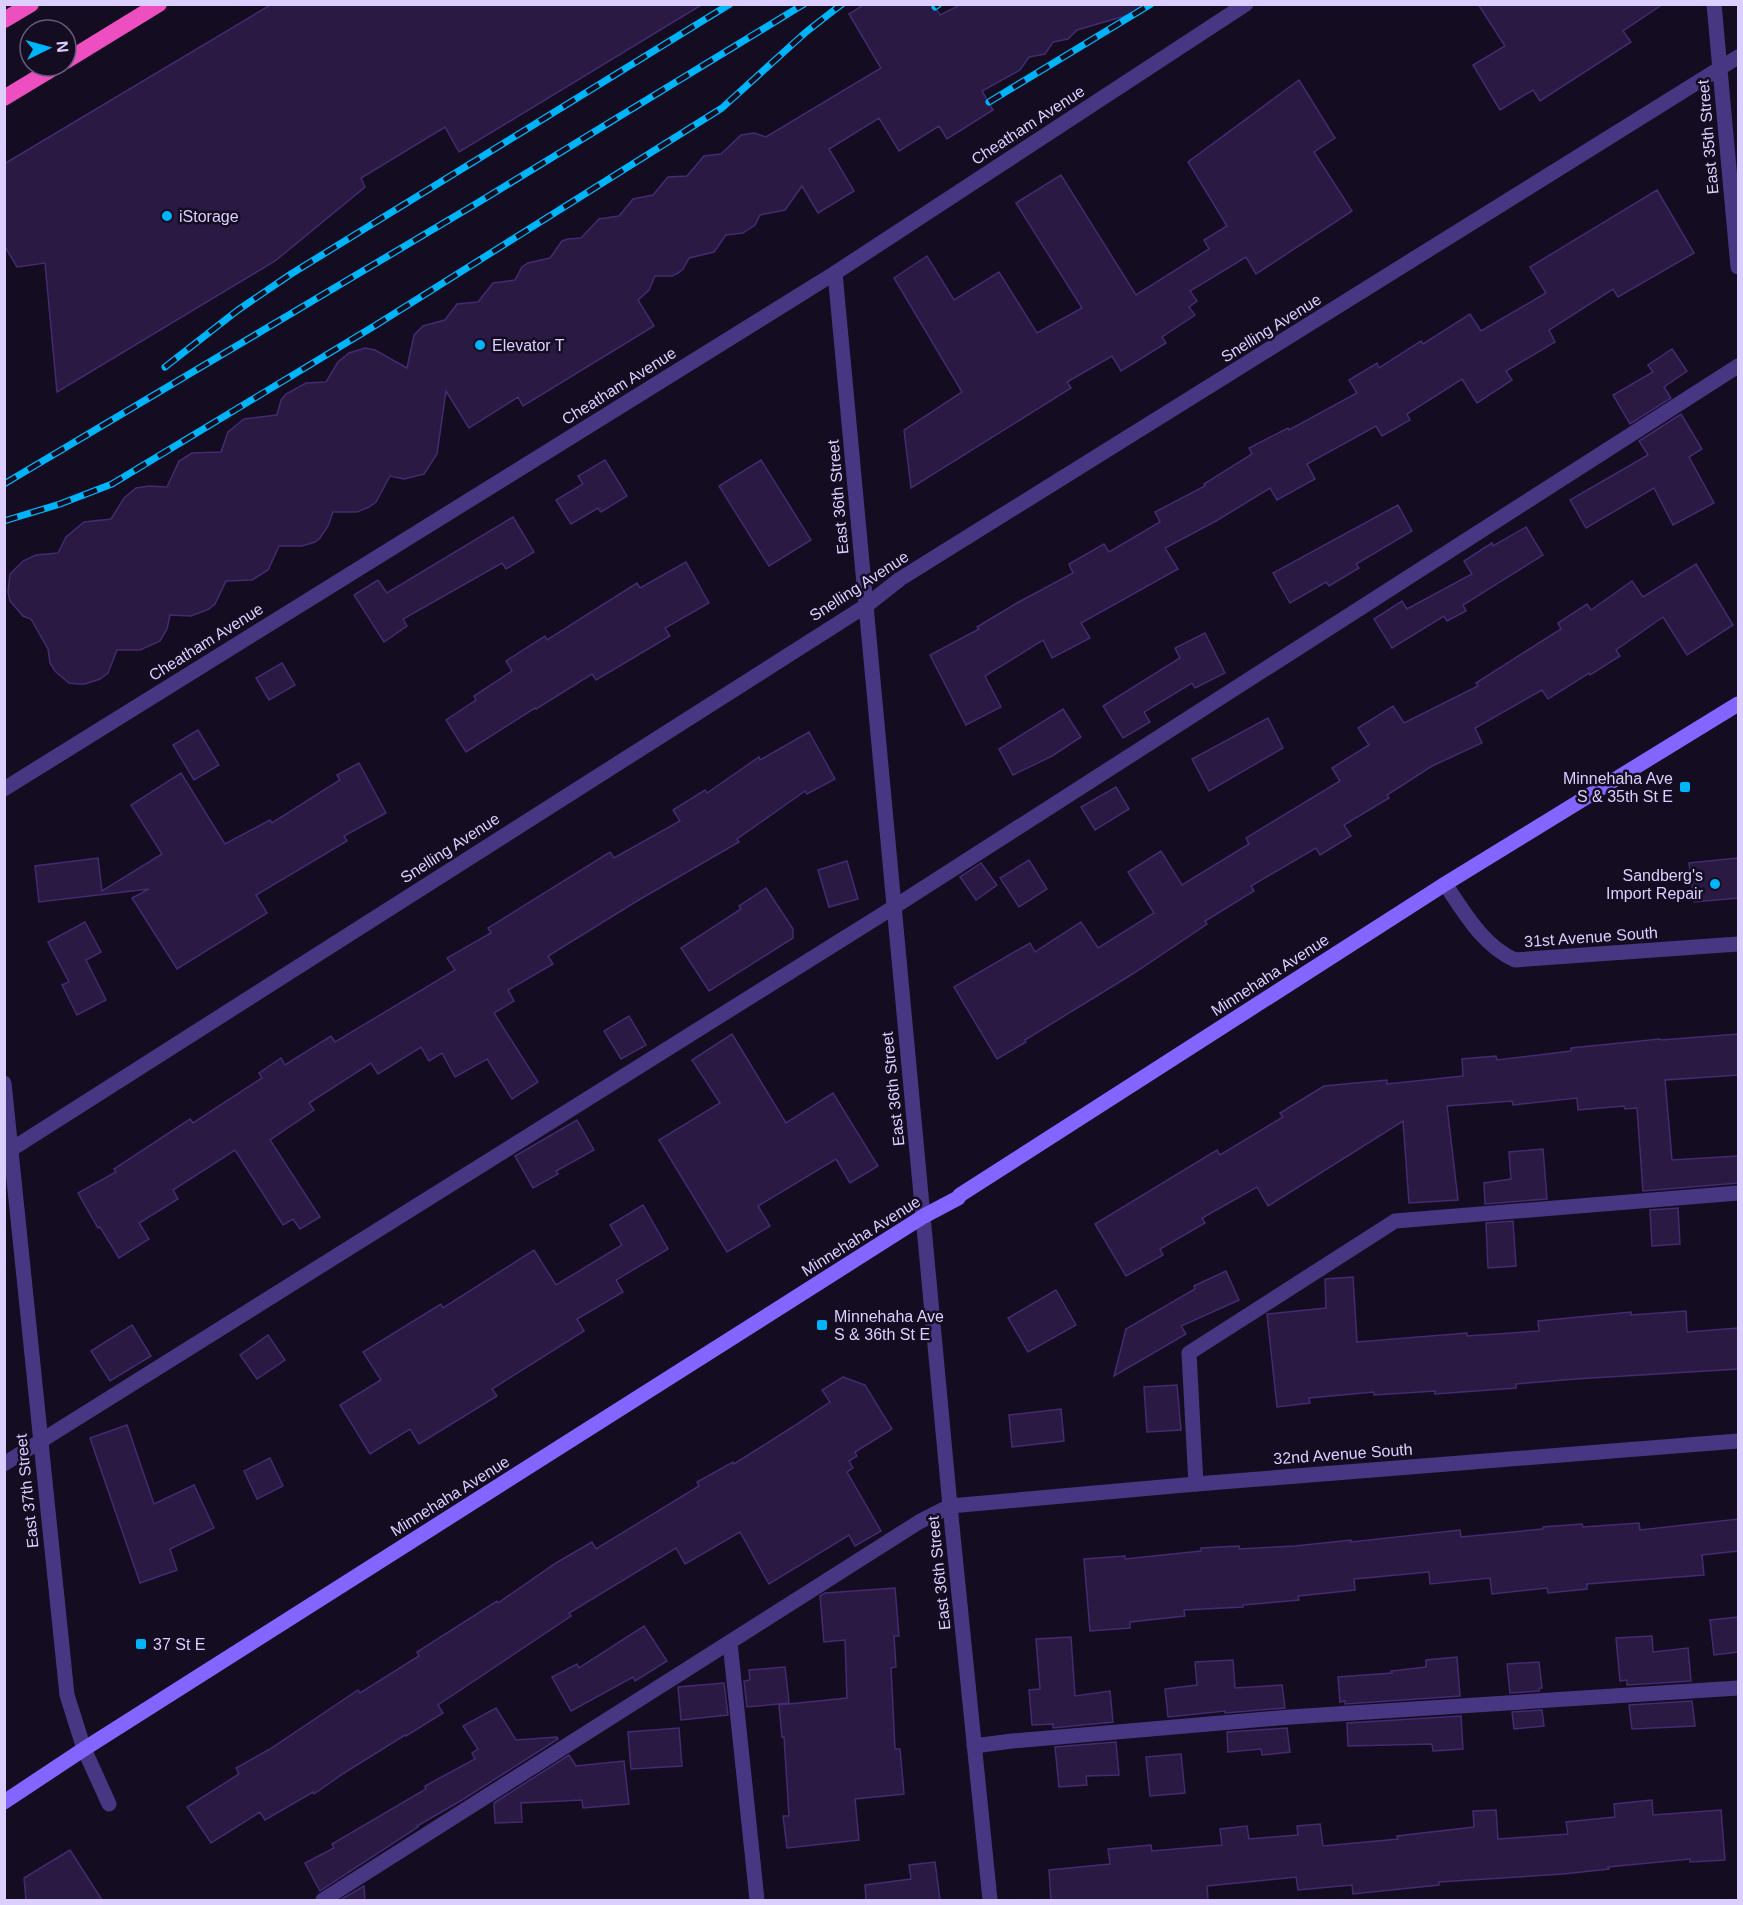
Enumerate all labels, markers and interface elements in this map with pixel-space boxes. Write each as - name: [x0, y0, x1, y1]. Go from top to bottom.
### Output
- north arrow: [18, 18, 78, 78]
- text: N: [53, 40, 71, 53]
- street label: East 35th Street: [1694, 79, 1721, 195]
- street label: Cheatham Avenue: [968, 82, 1088, 168]
- place label: iStorage: [179, 208, 239, 225]
- marker: iStorage: [160, 209, 174, 223]
- street label: Snelling Avenue: [1218, 290, 1324, 366]
- place label: Elevator T: [492, 337, 565, 354]
- marker: Elevator T: [473, 338, 487, 352]
- street label: Cheatham Avenue: [559, 344, 679, 428]
- street label: East 36th Street: [824, 439, 851, 555]
- street label: Snelling Avenue: [806, 548, 912, 624]
- street label: Cheatham Avenue: [146, 600, 266, 684]
- place label: Minnehaha Ave S & 35th St E: [1563, 770, 1673, 805]
- marker: Minnehaha Ave S & 35th St E: [1678, 780, 1692, 794]
- street label: Snelling Avenue: [397, 810, 503, 886]
- place label: Sandberg's Import Repair: [1606, 867, 1704, 902]
- marker: Sandberg's Import Repair: [1708, 877, 1722, 891]
- street label: 31st Avenue South: [1524, 924, 1658, 950]
- street label: Minnehaha Avenue: [1208, 931, 1332, 1019]
- street label: East 36th Street: [878, 1031, 907, 1147]
- street label: Minnehaha Avenue: [799, 1193, 924, 1279]
- place label: Minnehaha Ave S & 36th St E: [834, 1308, 944, 1343]
- marker: Minnehaha Ave S & 36th St E: [815, 1318, 829, 1332]
- street label: East 37th Street: [12, 1433, 41, 1549]
- street label: 32nd Avenue South: [1273, 1441, 1413, 1467]
- street label: Minnehaha Avenue: [388, 1453, 513, 1539]
- street label: East 36th Street: [924, 1515, 953, 1631]
- place label: 37 St E: [153, 1636, 205, 1653]
- marker: 37 St E: [134, 1637, 148, 1651]

